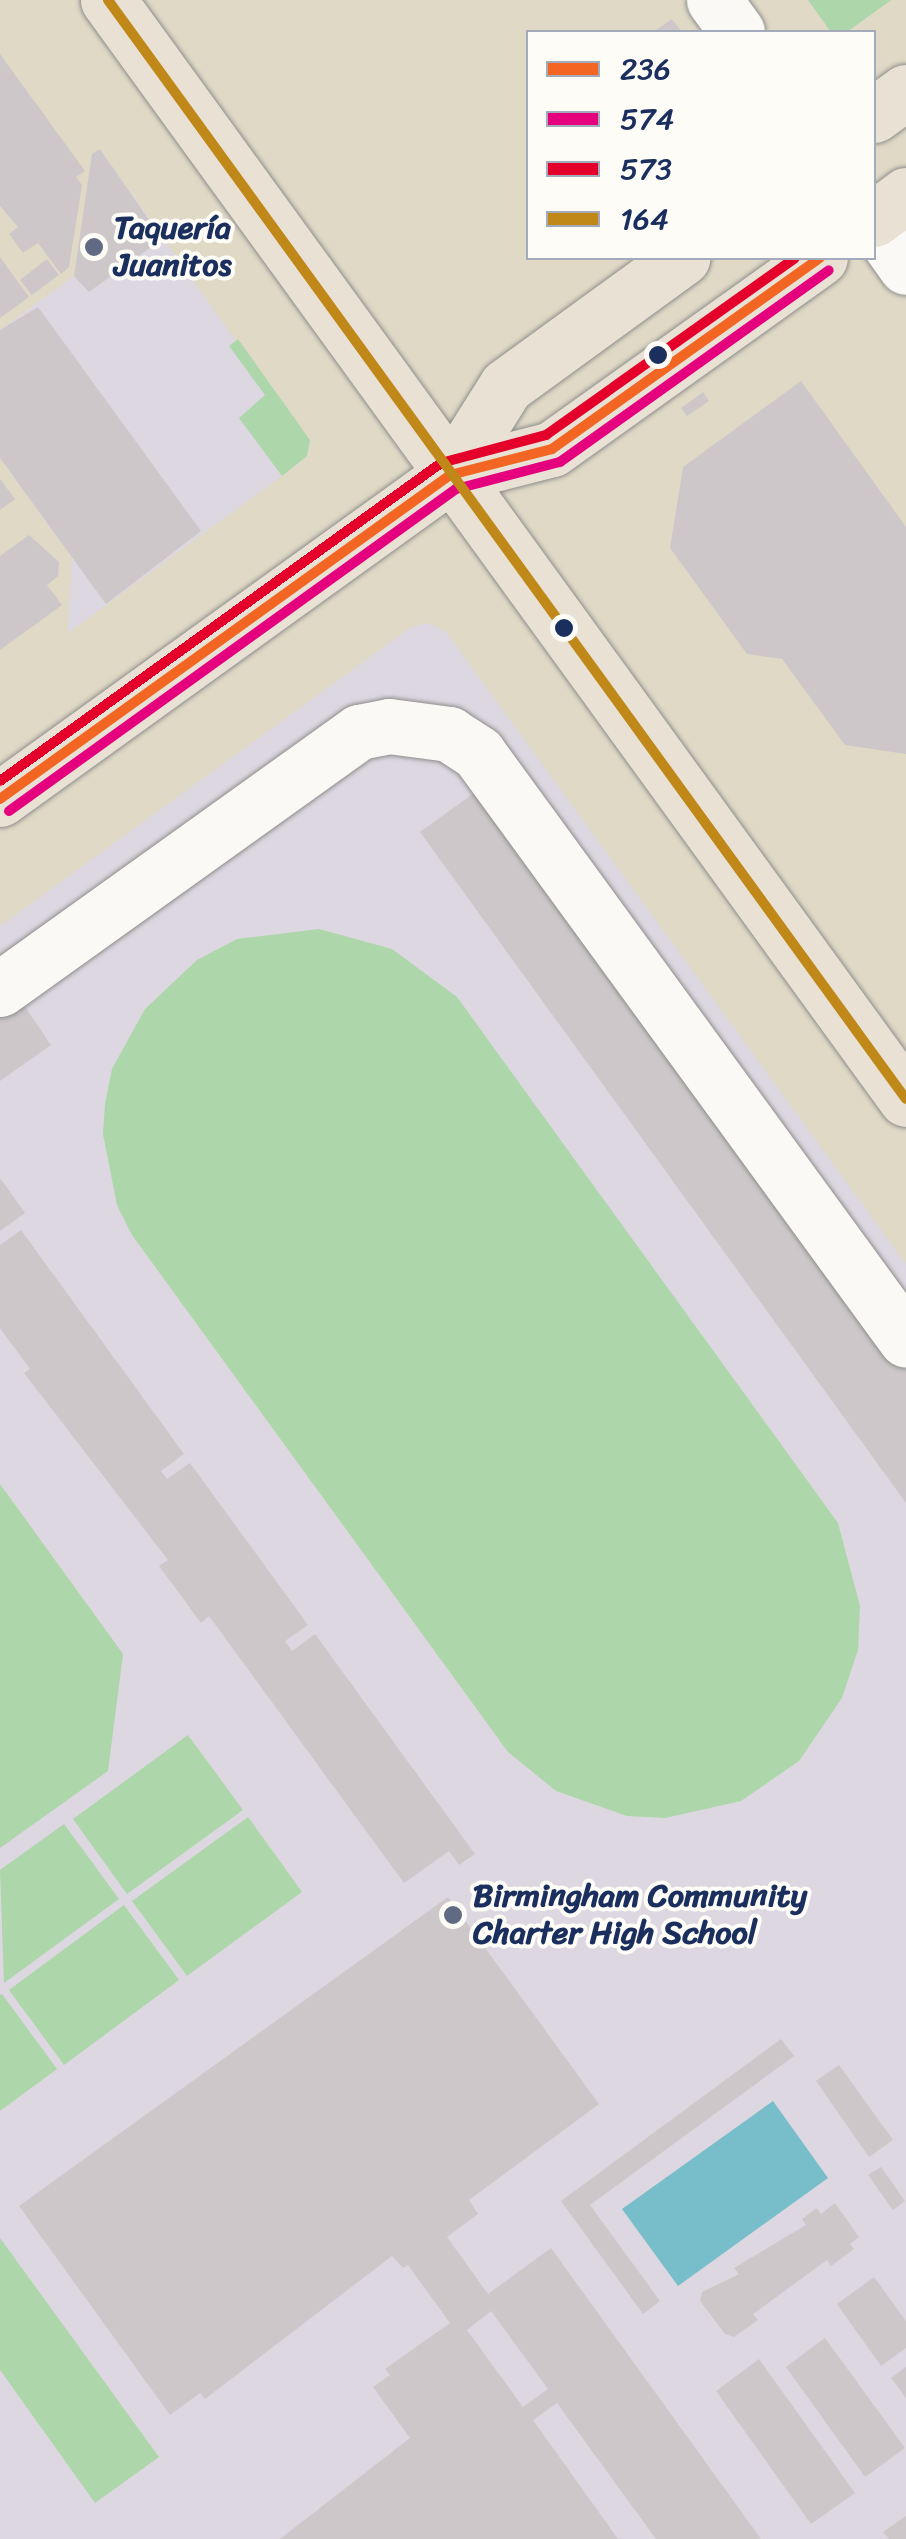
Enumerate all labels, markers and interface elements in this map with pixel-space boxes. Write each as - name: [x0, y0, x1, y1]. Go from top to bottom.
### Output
- legend: [526, 30, 876, 260]
- text: 236: [620, 42, 671, 96]
- text: 574: [620, 92, 674, 146]
- text: 573: [620, 142, 672, 196]
- text: 164: [620, 192, 669, 246]
- place label: Taquería Juanitos: [114, 210, 232, 285]
- marker: Taquería Juanitos: [83, 236, 105, 258]
- unlabelled marker: [648, 345, 668, 365]
- unlabelled marker: [554, 618, 574, 638]
- place label: Birmingham Community Charter High School: [473, 1878, 807, 1953]
- marker: Birmingham Community Charter High School: [442, 1904, 464, 1926]

